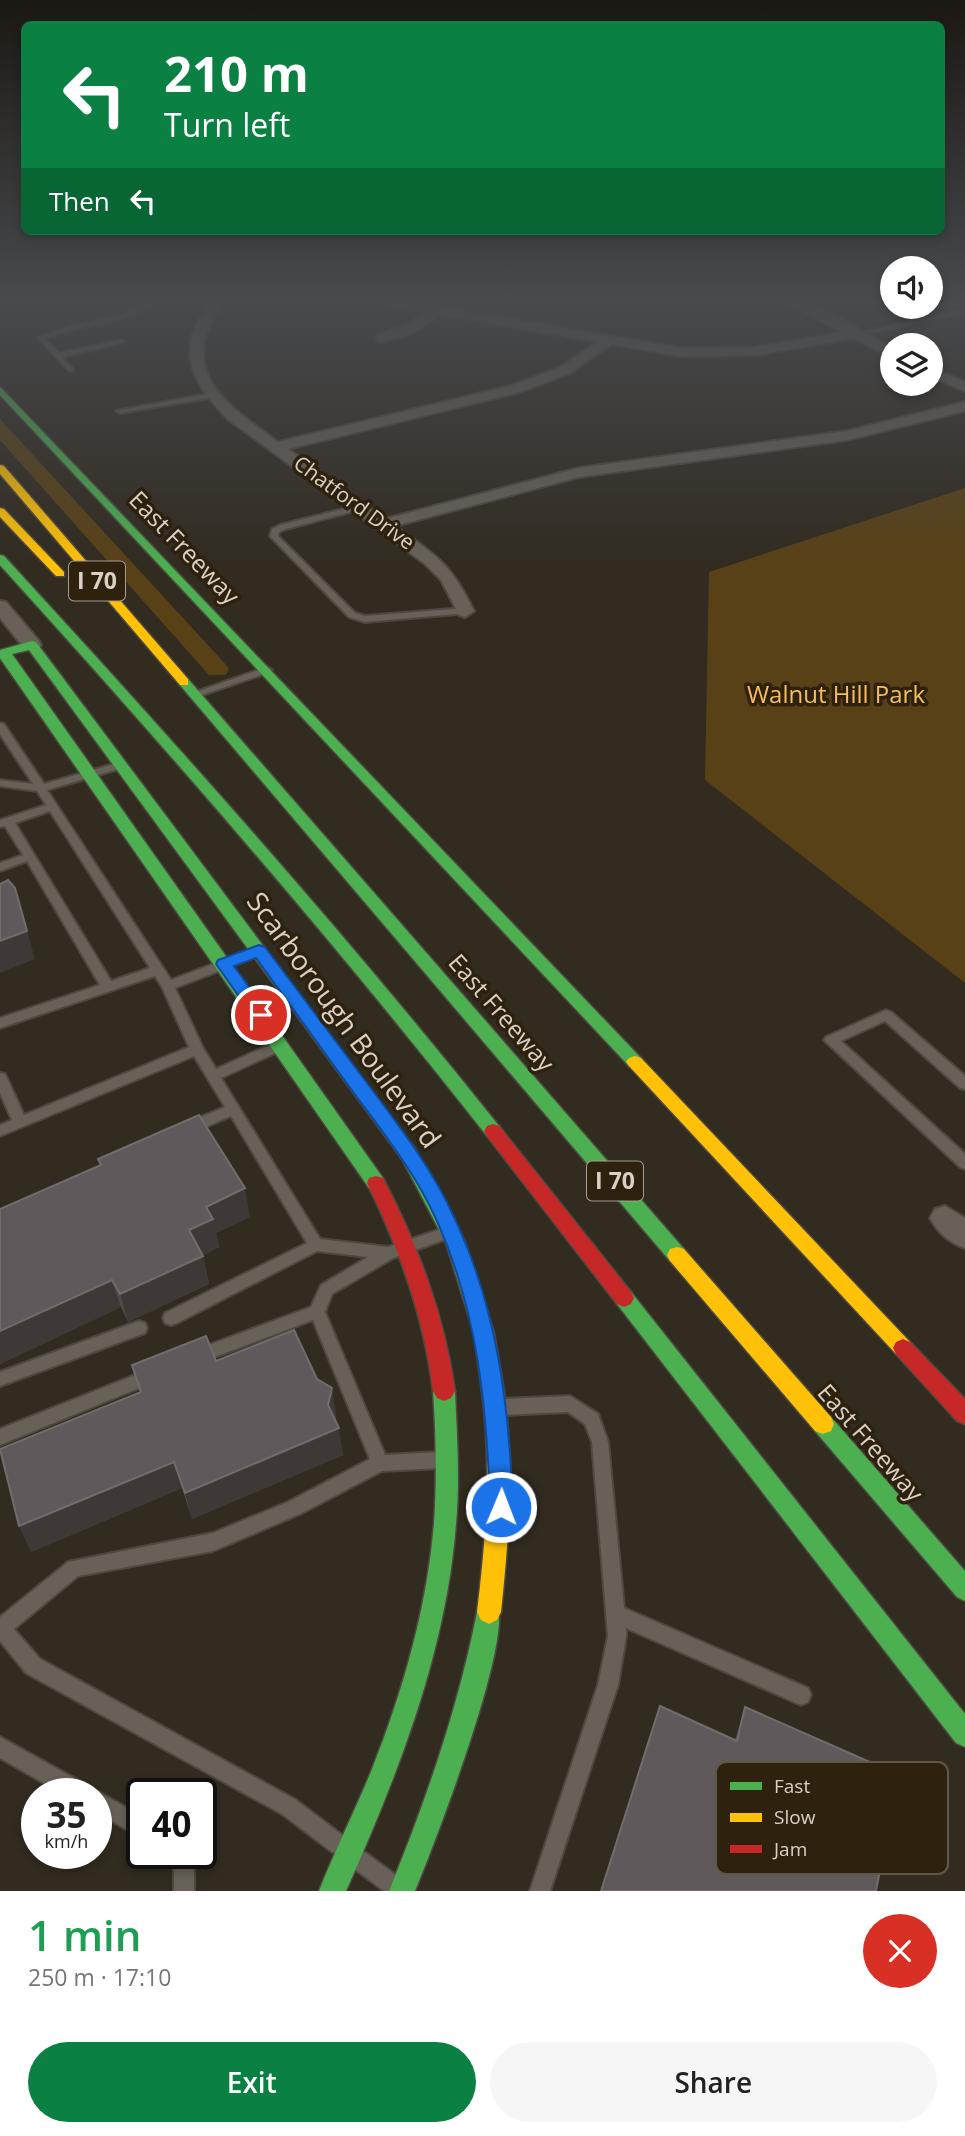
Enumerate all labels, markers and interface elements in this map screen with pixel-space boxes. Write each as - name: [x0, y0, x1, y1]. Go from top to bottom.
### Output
- text: 210 m: [164, 40, 309, 106]
- icon: left: [49, 49, 140, 140]
- text: Turn left: [164, 103, 290, 146]
- icon: left: [124, 182, 162, 220]
- text: Then: [49, 183, 110, 219]
- map controls: [880, 256, 943, 396]
- button: sound: [880, 256, 943, 319]
- button: layers: [880, 333, 943, 396]
- street label: Chatford Drive: [288, 449, 421, 556]
- street label: East Freeway: [122, 483, 248, 612]
- road number: I 70: [69, 562, 125, 600]
- park label: Walnut Hill Park: [747, 677, 925, 710]
- street label: Scarborough Boulevard: [239, 884, 451, 1155]
- street label: East Freeway: [442, 946, 563, 1079]
- pin: [231, 985, 291, 1045]
- icon: arrive: [242, 996, 280, 1034]
- road number: I 70: [587, 1162, 643, 1200]
- street label: East Freeway: [811, 1376, 932, 1509]
- position arrow: [464, 1470, 538, 1544]
- legend: [716, 1762, 948, 1874]
- text: Fast: [774, 1773, 810, 1799]
- speed limit sign: 40: [126, 1778, 217, 1869]
- text: 35: [46, 1791, 87, 1838]
- text: Slow: [774, 1804, 816, 1830]
- text: km/h: [45, 1829, 88, 1853]
- text: Jam: [772, 1836, 807, 1862]
- text: 1 min: [28, 1906, 141, 1963]
- button: close: [863, 1914, 937, 1988]
- text: 250 m · 17:10: [28, 1961, 171, 1993]
- button: Exit: [28, 2042, 476, 2122]
- button: Share: [490, 2042, 937, 2122]

